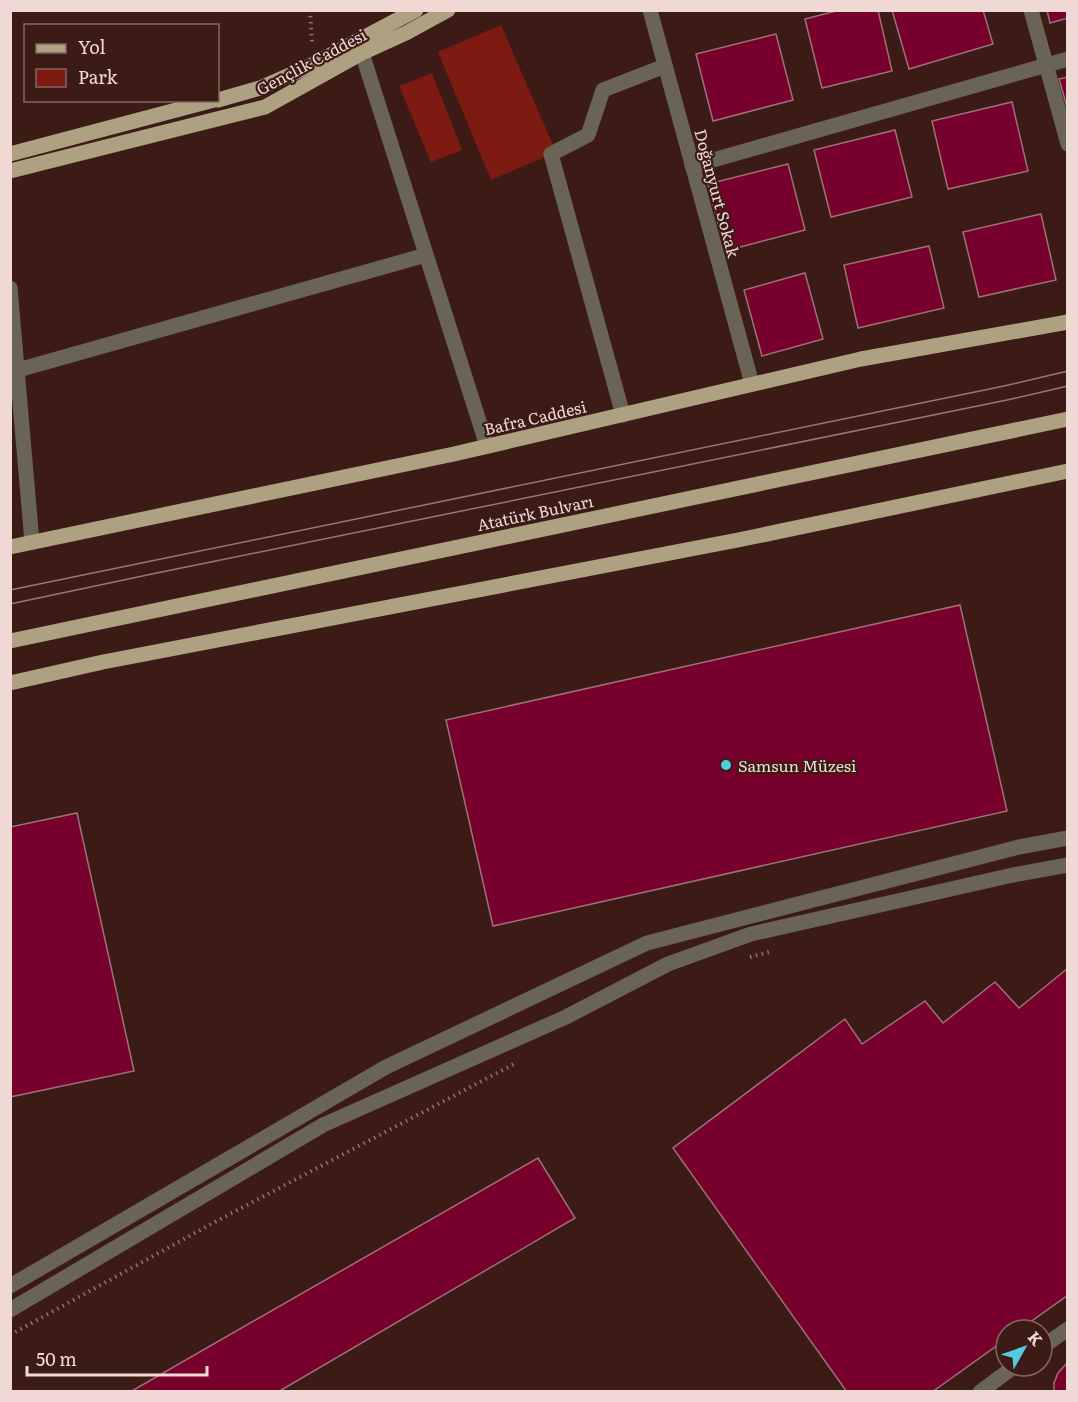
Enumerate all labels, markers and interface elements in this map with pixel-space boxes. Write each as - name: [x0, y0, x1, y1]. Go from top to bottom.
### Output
- street label: Gençlik Caddesi: [252, 22, 370, 100]
- legend: [24, 24, 219, 102]
- text: Yol: [78, 33, 106, 60]
- text: Park: [78, 63, 119, 90]
- street label: Doğanyurt Sokak: [689, 126, 747, 260]
- street label: Bafra Caddesi: [482, 394, 588, 440]
- street label: Atatürk Bulvarı: [475, 488, 595, 536]
- place label: Samsun Müzesi: [738, 753, 856, 777]
- marker: Samsun Müzesi: [719, 758, 733, 772]
- north arrow: [994, 1318, 1054, 1378]
- text: K: [1023, 1325, 1050, 1351]
- scale bar: [27, 1339, 207, 1377]
- text: 50 m: [36, 1345, 77, 1372]

